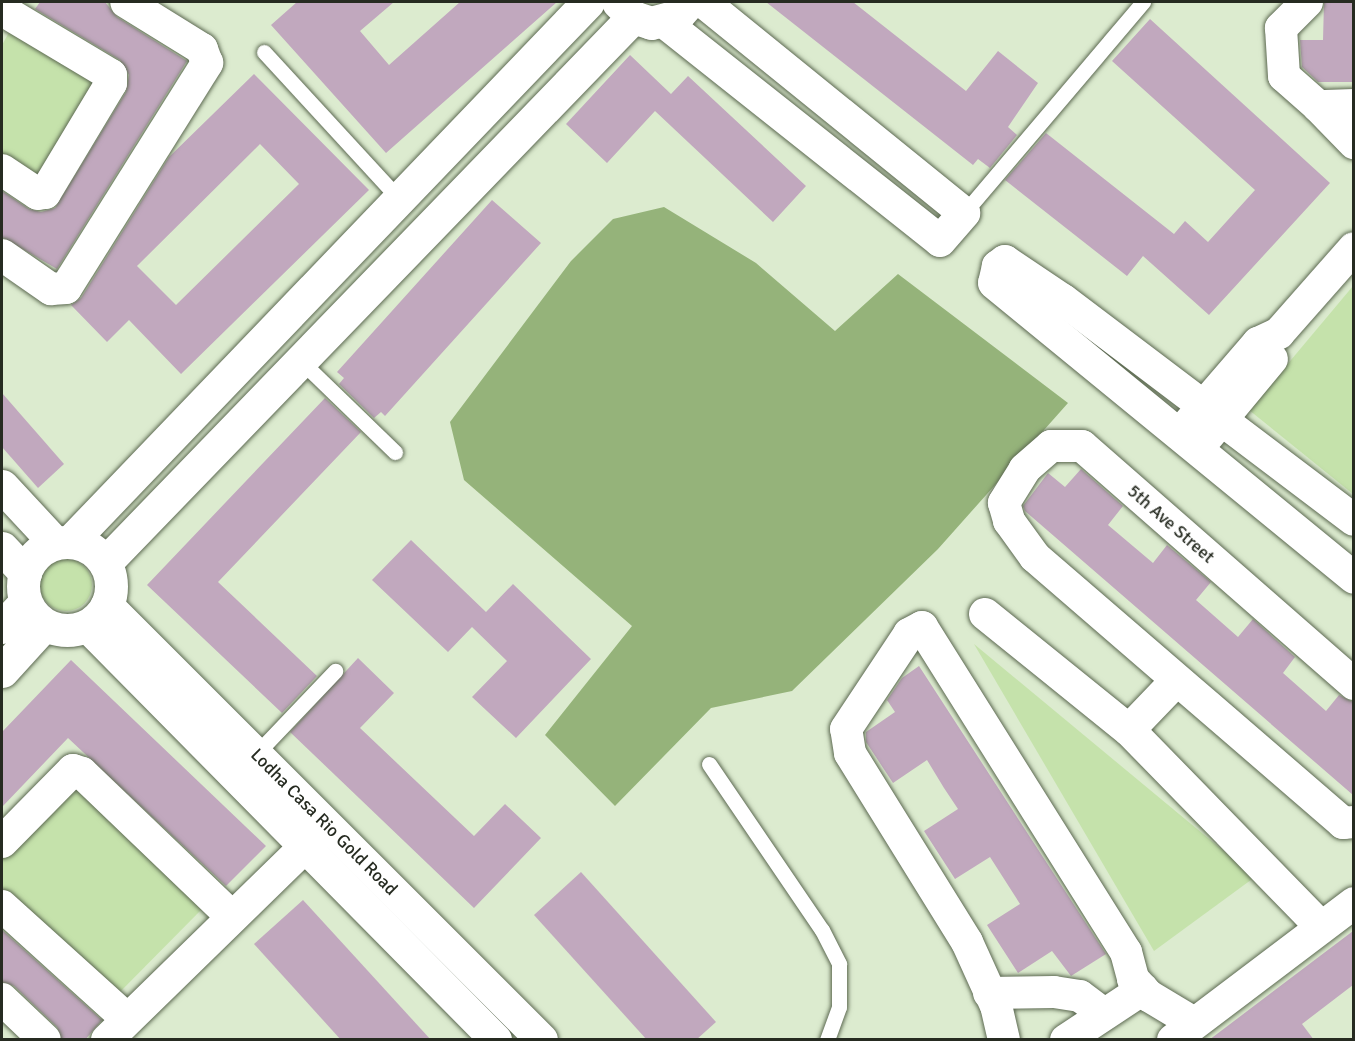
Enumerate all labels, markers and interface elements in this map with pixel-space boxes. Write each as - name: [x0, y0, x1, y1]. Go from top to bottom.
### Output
- street label: 5th Ave Street: [1123, 480, 1219, 568]
- street label: Lodha Casa Rio Gold Road: [246, 744, 402, 900]

